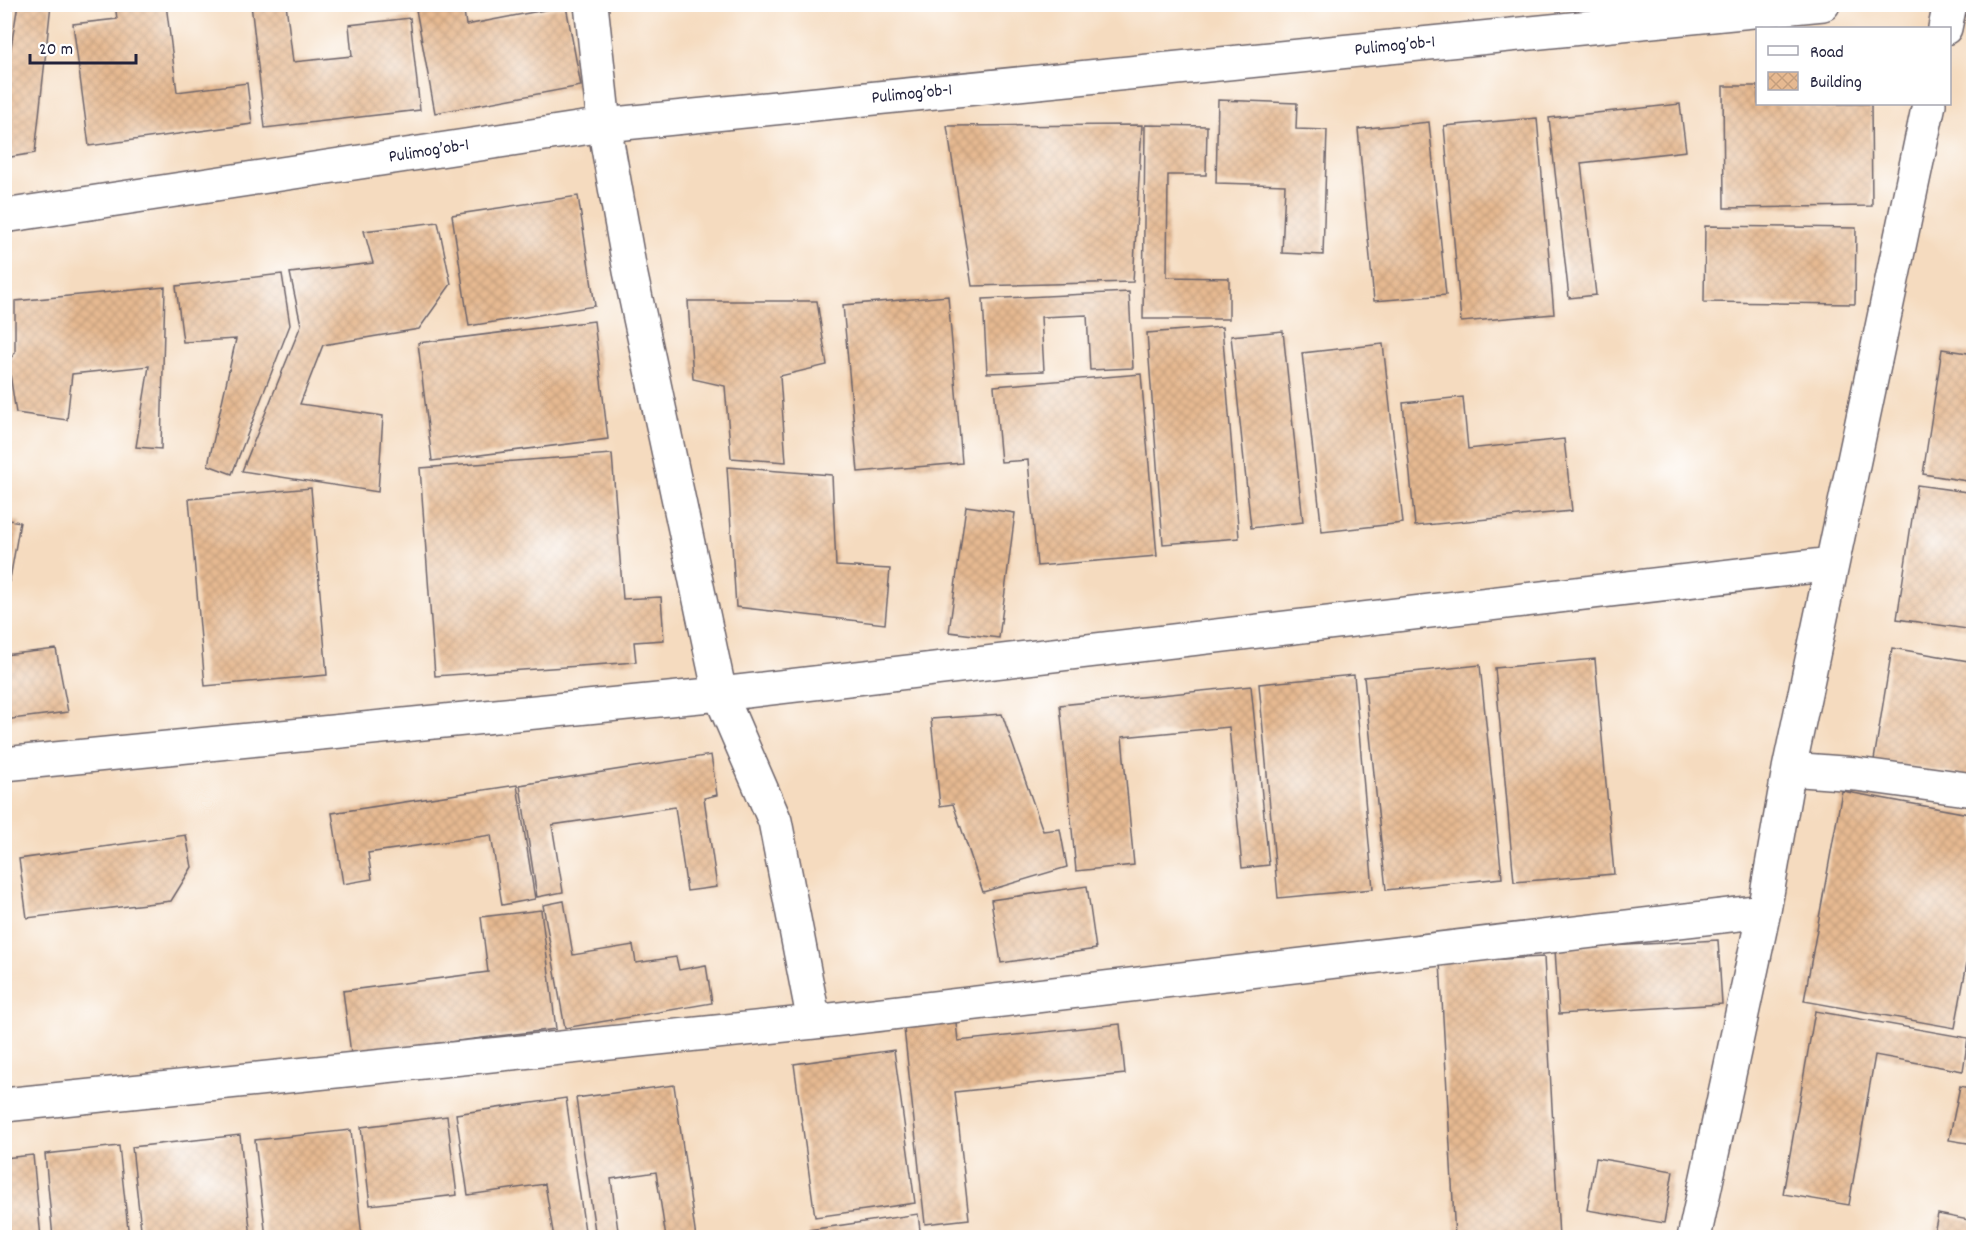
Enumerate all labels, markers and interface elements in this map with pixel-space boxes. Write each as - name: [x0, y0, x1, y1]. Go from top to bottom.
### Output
- scale bar: [30, 27, 136, 65]
- legend: [1756, 27, 1951, 105]
- street label: Pulimog’ob-1: [1353, 30, 1437, 64]
- text: 20 m: [39, 38, 73, 63]
- text: Road: [1810, 41, 1844, 66]
- text: Building: [1810, 71, 1862, 96]
- street label: Pulimog’ob-1: [870, 78, 954, 112]
- street label: Pulimog’ob-1: [387, 133, 471, 171]

